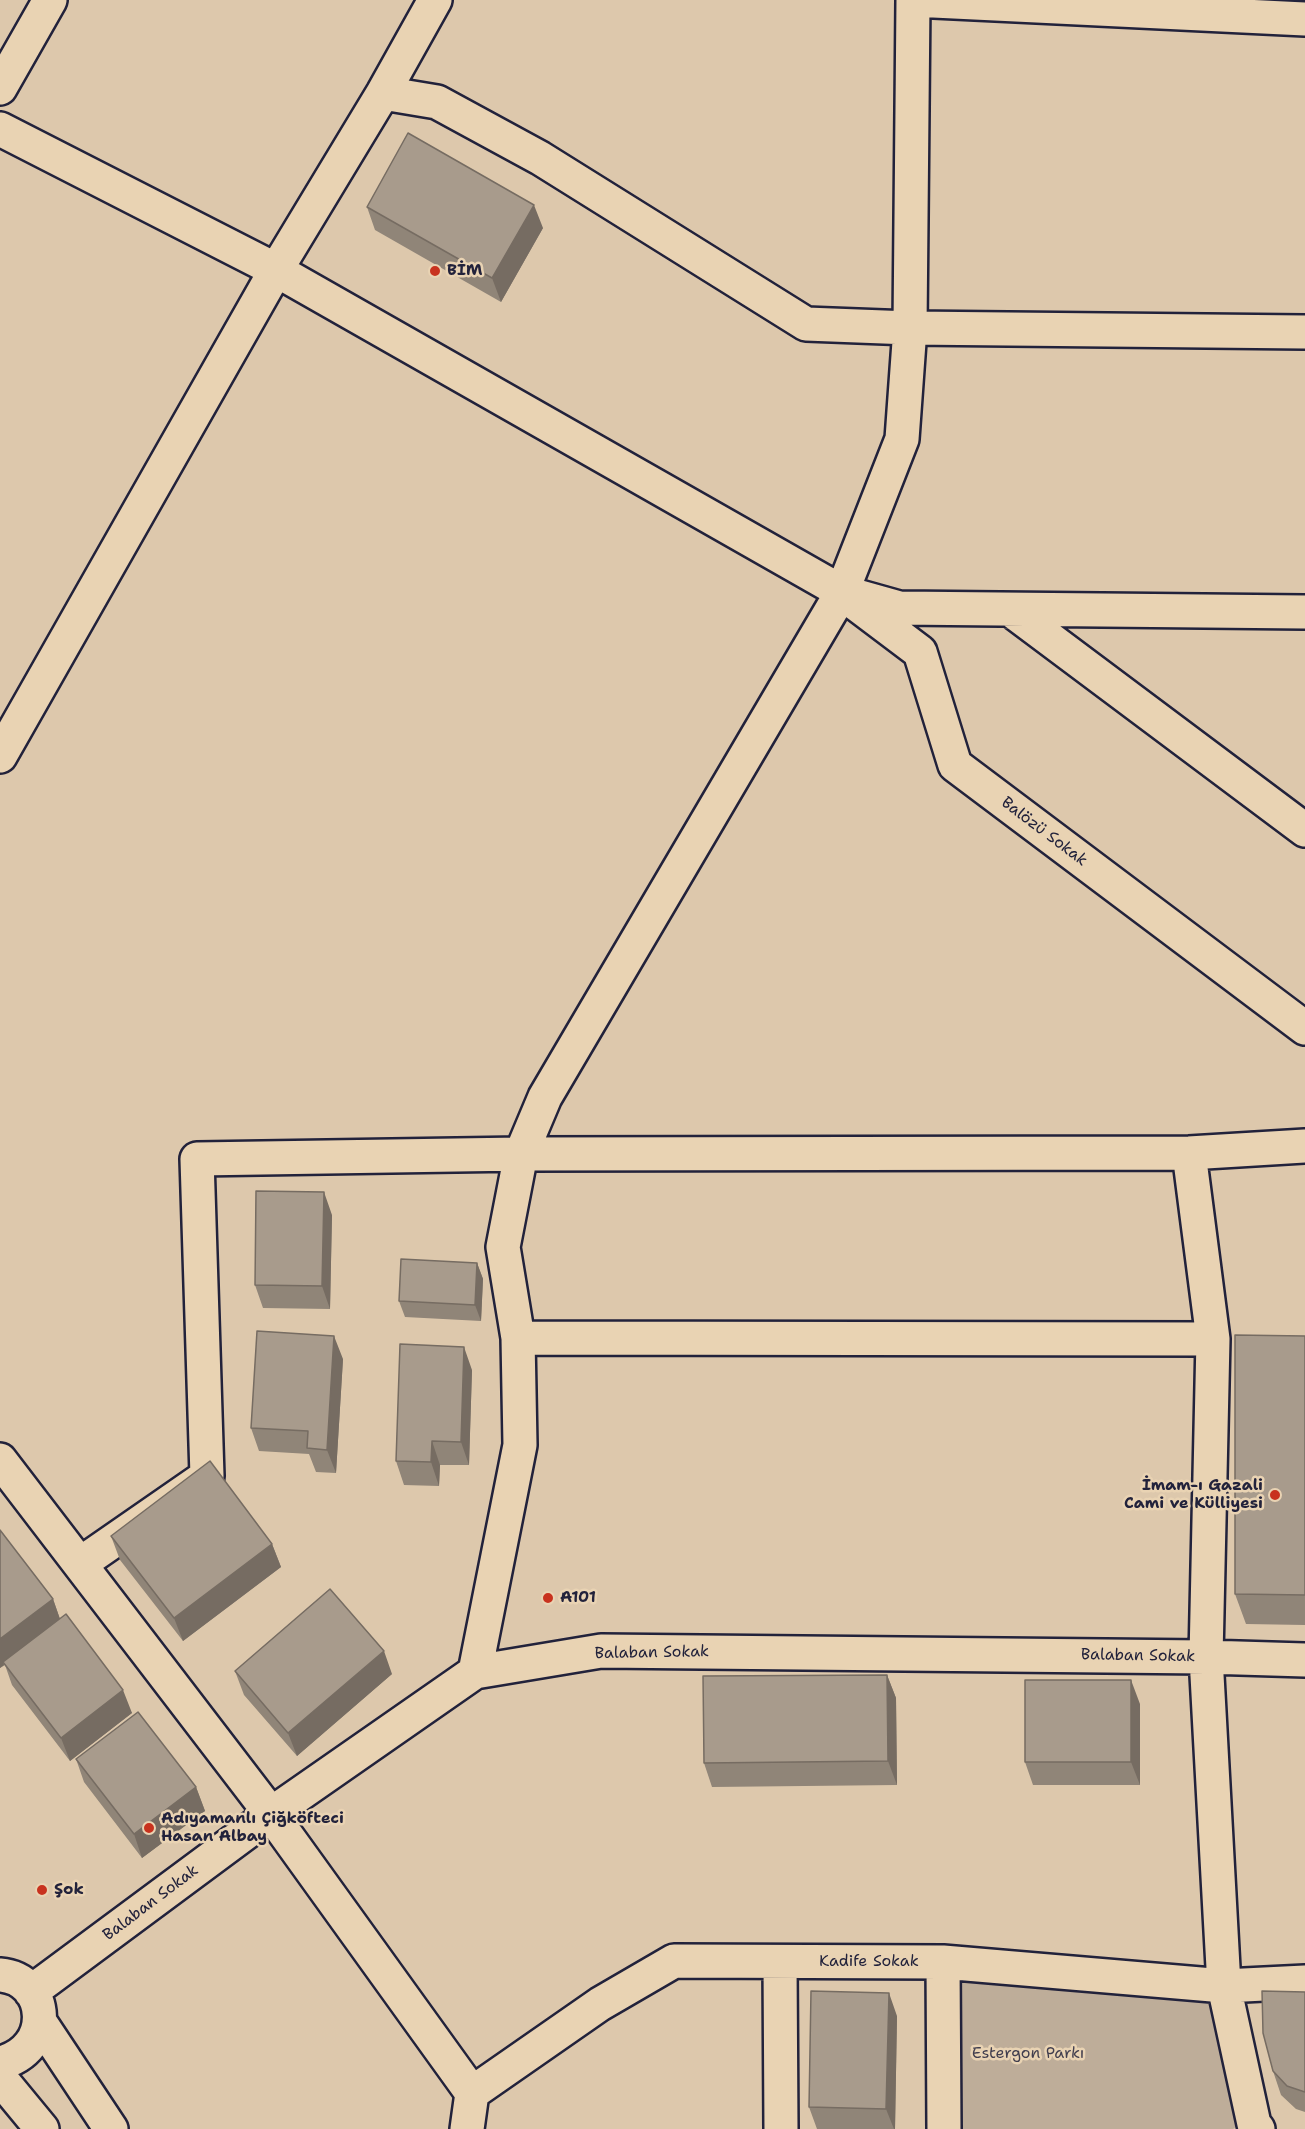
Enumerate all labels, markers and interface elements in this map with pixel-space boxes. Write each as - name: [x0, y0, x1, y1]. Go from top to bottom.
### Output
- place label: BİM: [447, 261, 482, 281]
- marker: BİM: [428, 264, 442, 278]
- street label: Balözü Sokak: [997, 793, 1091, 871]
- place label: İmam-ı Gazali Cami ve Külliyesi: [1124, 1476, 1263, 1514]
- marker: İmam-ı Gazali Cami ve Külliyesi: [1268, 1488, 1282, 1502]
- place label: A101: [560, 1588, 596, 1608]
- marker: A101: [541, 1591, 555, 1605]
- street label: Balaban Sokak: [595, 1642, 709, 1664]
- street label: Balaban Sokak: [1081, 1645, 1195, 1667]
- place label: Adıyamanlı Çiğköfteci Hasan Albay: [161, 1809, 344, 1847]
- marker: Adıyamanlı Çiğköfteci Hasan Albay: [142, 1821, 156, 1835]
- street label: Balaban Sokak: [100, 1861, 202, 1945]
- place label: Şok: [54, 1880, 84, 1900]
- marker: Şok: [35, 1883, 49, 1897]
- street label: Kadife Sokak: [819, 1952, 919, 1972]
- park label: Estergon Parkı: [972, 2044, 1084, 2064]

